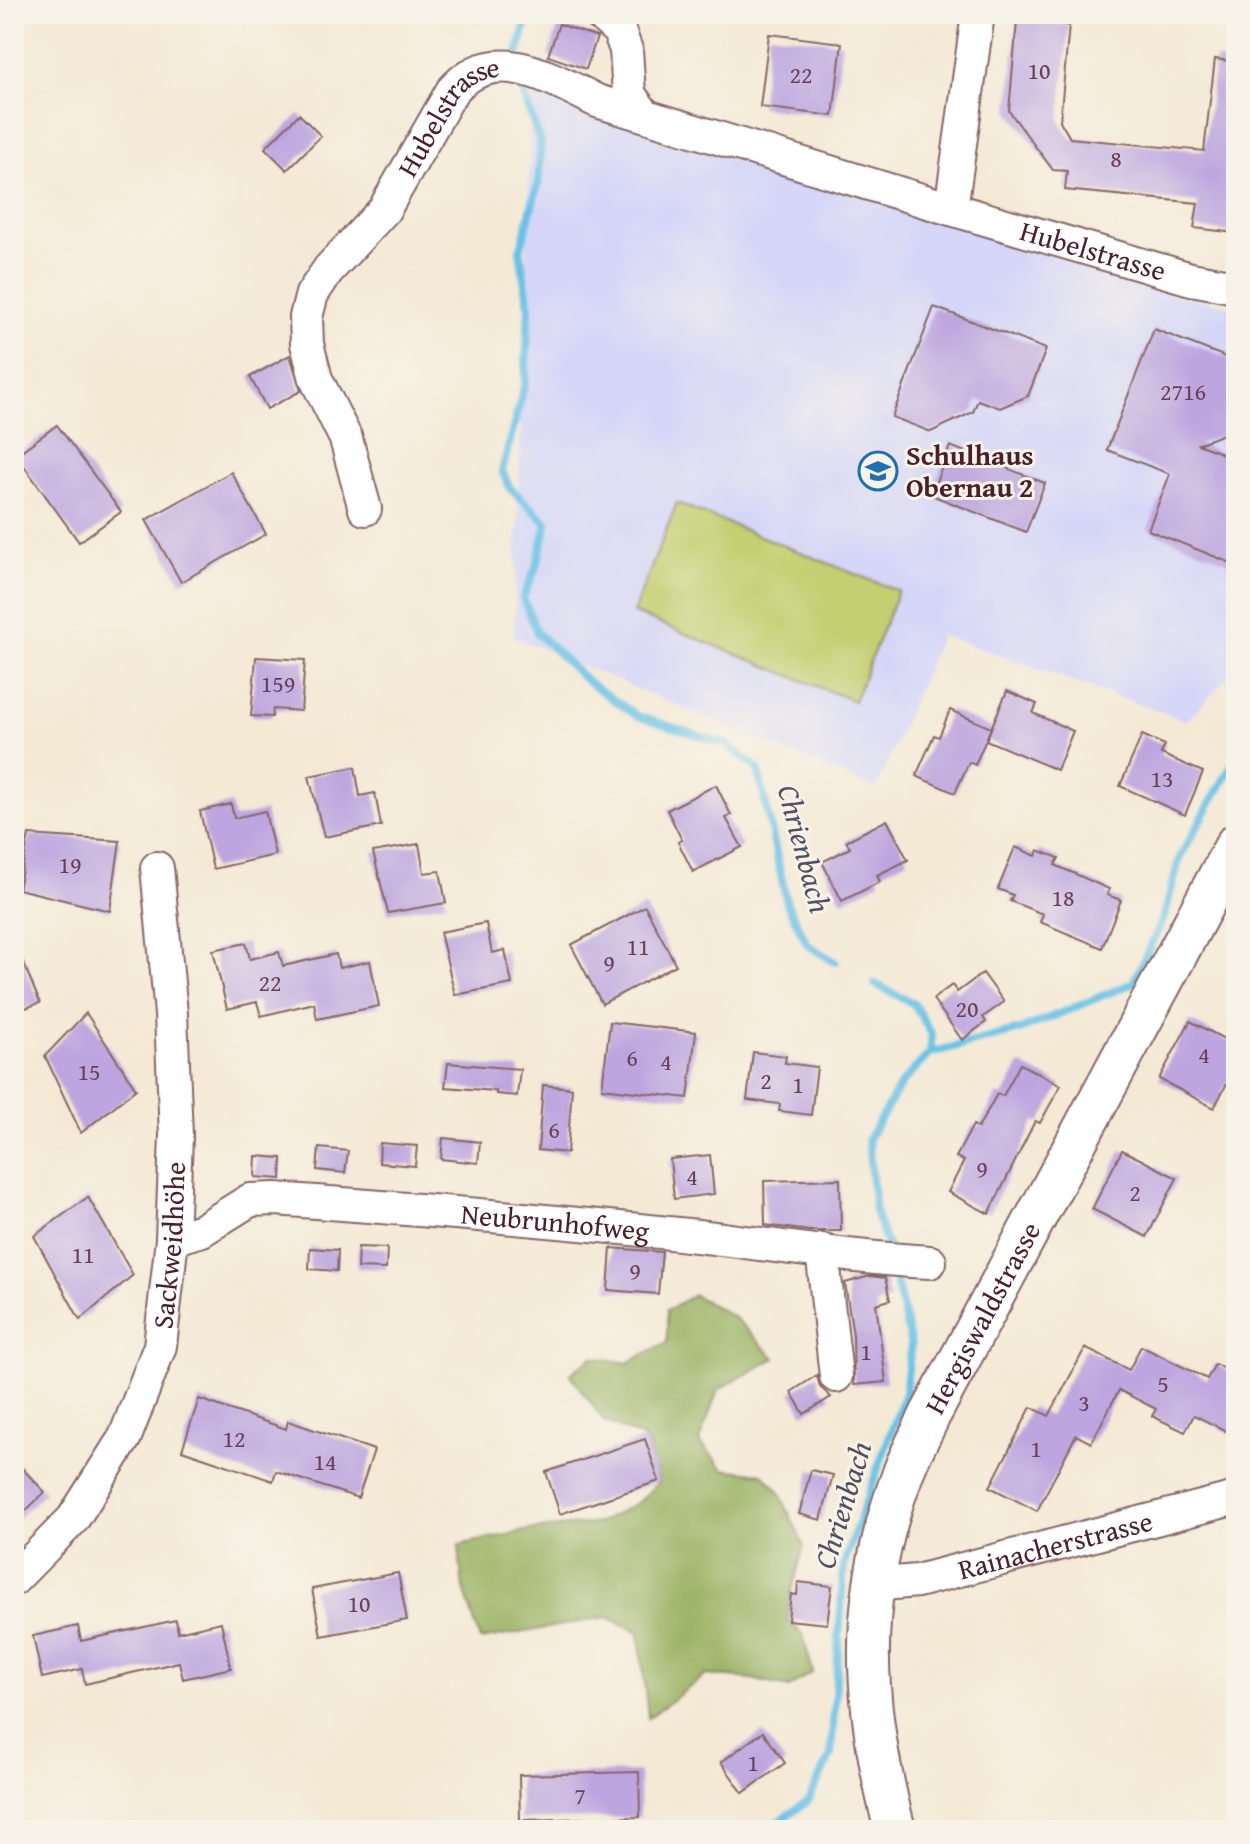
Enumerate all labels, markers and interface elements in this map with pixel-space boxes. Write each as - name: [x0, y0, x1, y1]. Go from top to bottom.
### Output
- street label: Hubelstrasse: [386, 46, 502, 184]
- house number: 10: [1027, 53, 1051, 88]
- house number: 22: [789, 57, 813, 92]
- house number: 8: [1110, 141, 1122, 176]
- street label: Hubelstrasse: [1015, 209, 1171, 291]
- house number: 2716: [1160, 374, 1206, 409]
- place label: Schulhaus Obernau 2: [906, 434, 1033, 507]
- school or university icon: Schulhaus Obernau 2: [857, 450, 899, 492]
- house number: 159: [261, 666, 295, 701]
- house number: 13: [1150, 761, 1174, 796]
- water label: Chrienbach: [767, 780, 843, 918]
- house number: 19: [58, 847, 82, 882]
- house number: 18: [1051, 880, 1075, 915]
- house number: 11: [626, 929, 650, 964]
- house number: 9: [603, 945, 615, 980]
- house number: 22: [258, 965, 282, 1000]
- house number: 20: [955, 991, 979, 1026]
- house number: 4: [1198, 1037, 1210, 1072]
- house number: 6: [626, 1040, 638, 1075]
- house number: 4: [660, 1044, 672, 1079]
- house number: 15: [77, 1054, 101, 1089]
- house number: 2: [760, 1063, 772, 1098]
- house number: 1: [792, 1067, 804, 1102]
- house number: 6: [548, 1112, 560, 1147]
- house number: 9: [976, 1151, 988, 1186]
- house number: 4: [686, 1159, 698, 1194]
- street label: Sackweidhöhe: [141, 1161, 195, 1331]
- house number: 2: [1129, 1175, 1141, 1210]
- street label: Neubrunhofweg: [459, 1192, 651, 1251]
- street label: Hergiswaldstrasse: [913, 1214, 1050, 1421]
- house number: 11: [71, 1237, 95, 1272]
- house number: 9: [629, 1253, 641, 1288]
- house number: 1: [860, 1334, 872, 1369]
- house number: 5: [1157, 1366, 1169, 1401]
- house number: 3: [1078, 1385, 1090, 1420]
- house number: 12: [222, 1421, 246, 1456]
- house number: 1: [1030, 1431, 1042, 1466]
- water label: Chrienbach: [802, 1436, 882, 1574]
- house number: 14: [313, 1444, 337, 1479]
- street label: Rainacherstrasse: [953, 1500, 1157, 1590]
- house number: 10: [347, 1586, 371, 1621]
- house number: 1: [747, 1745, 759, 1780]
- house number: 7: [574, 1778, 586, 1813]

